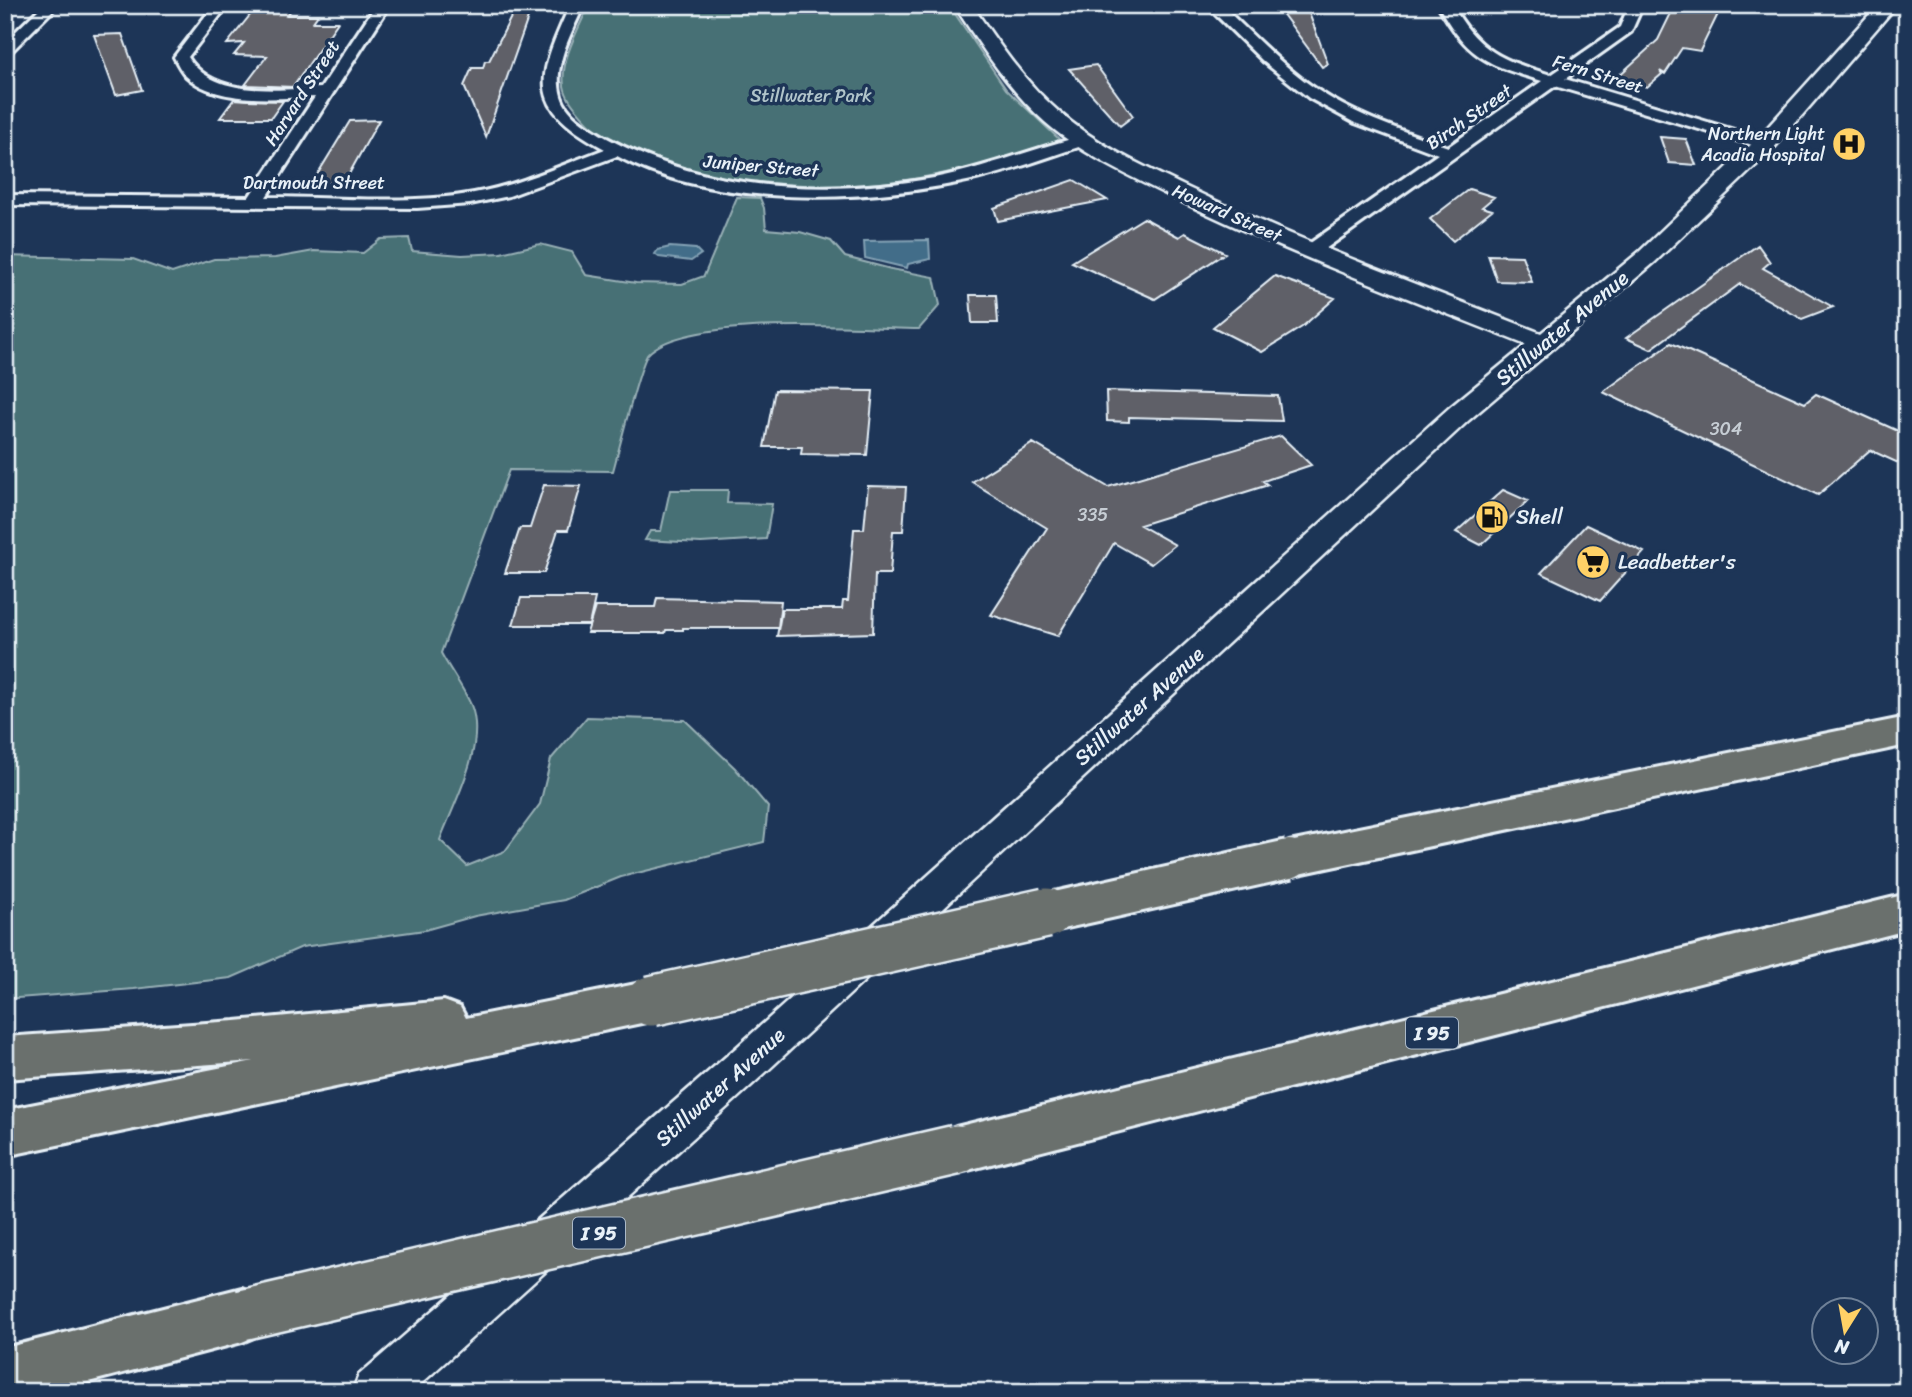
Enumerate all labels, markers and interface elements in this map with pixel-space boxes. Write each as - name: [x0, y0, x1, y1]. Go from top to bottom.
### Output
- street label: Harvard Street: [256, 33, 348, 152]
- street label: Fern Street: [1549, 45, 1647, 103]
- street label: Birch Street: [1419, 75, 1519, 159]
- park label: Stillwater Park: [750, 80, 872, 112]
- place label: Northern Light Acadia Hospital: [1700, 118, 1826, 171]
- hospital icon: Northern Light Acadia Hospital: [1830, 125, 1868, 163]
- street label: Juniper Street: [701, 145, 821, 187]
- street label: Dartmouth Street: [243, 167, 385, 199]
- street label: Howard Street: [1167, 175, 1288, 252]
- street label: Stillwater Avenue: [1486, 260, 1638, 396]
- house number: 304: [1710, 413, 1742, 445]
- fuel station icon: Shell: [1473, 498, 1511, 536]
- place label: Shell: [1516, 498, 1564, 536]
- house number: 335: [1078, 499, 1108, 531]
- supermarket icon: Leadbetter's: [1574, 543, 1612, 581]
- place label: Leadbetter's: [1618, 543, 1736, 581]
- street label: Stillwater Avenue: [1065, 636, 1213, 776]
- street label: Stillwater Avenue: [646, 1017, 794, 1157]
- road number: I 95: [1406, 1018, 1458, 1049]
- road number: I 95: [573, 1218, 625, 1248]
- north arrow: [1811, 1296, 1881, 1366]
- text: N: [1831, 1330, 1852, 1365]

